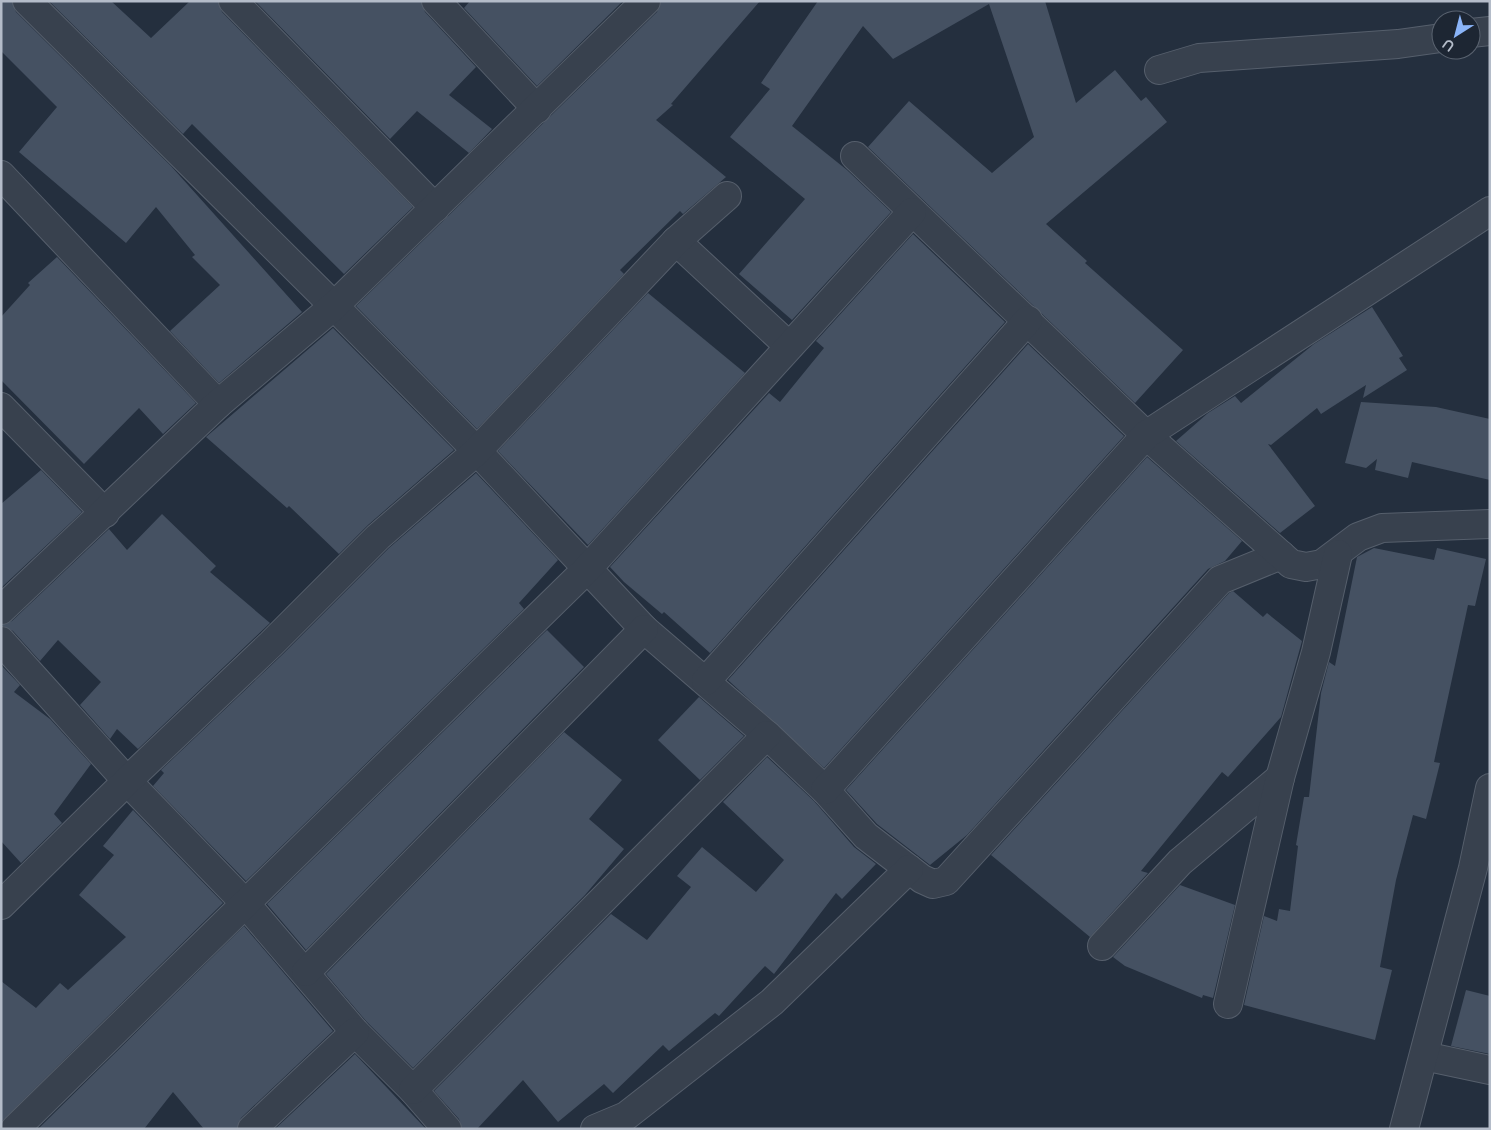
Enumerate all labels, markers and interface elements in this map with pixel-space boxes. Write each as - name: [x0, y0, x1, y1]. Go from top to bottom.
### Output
- north arrow: [1431, 10, 1481, 60]
- text: U: [1439, 35, 1458, 55]

